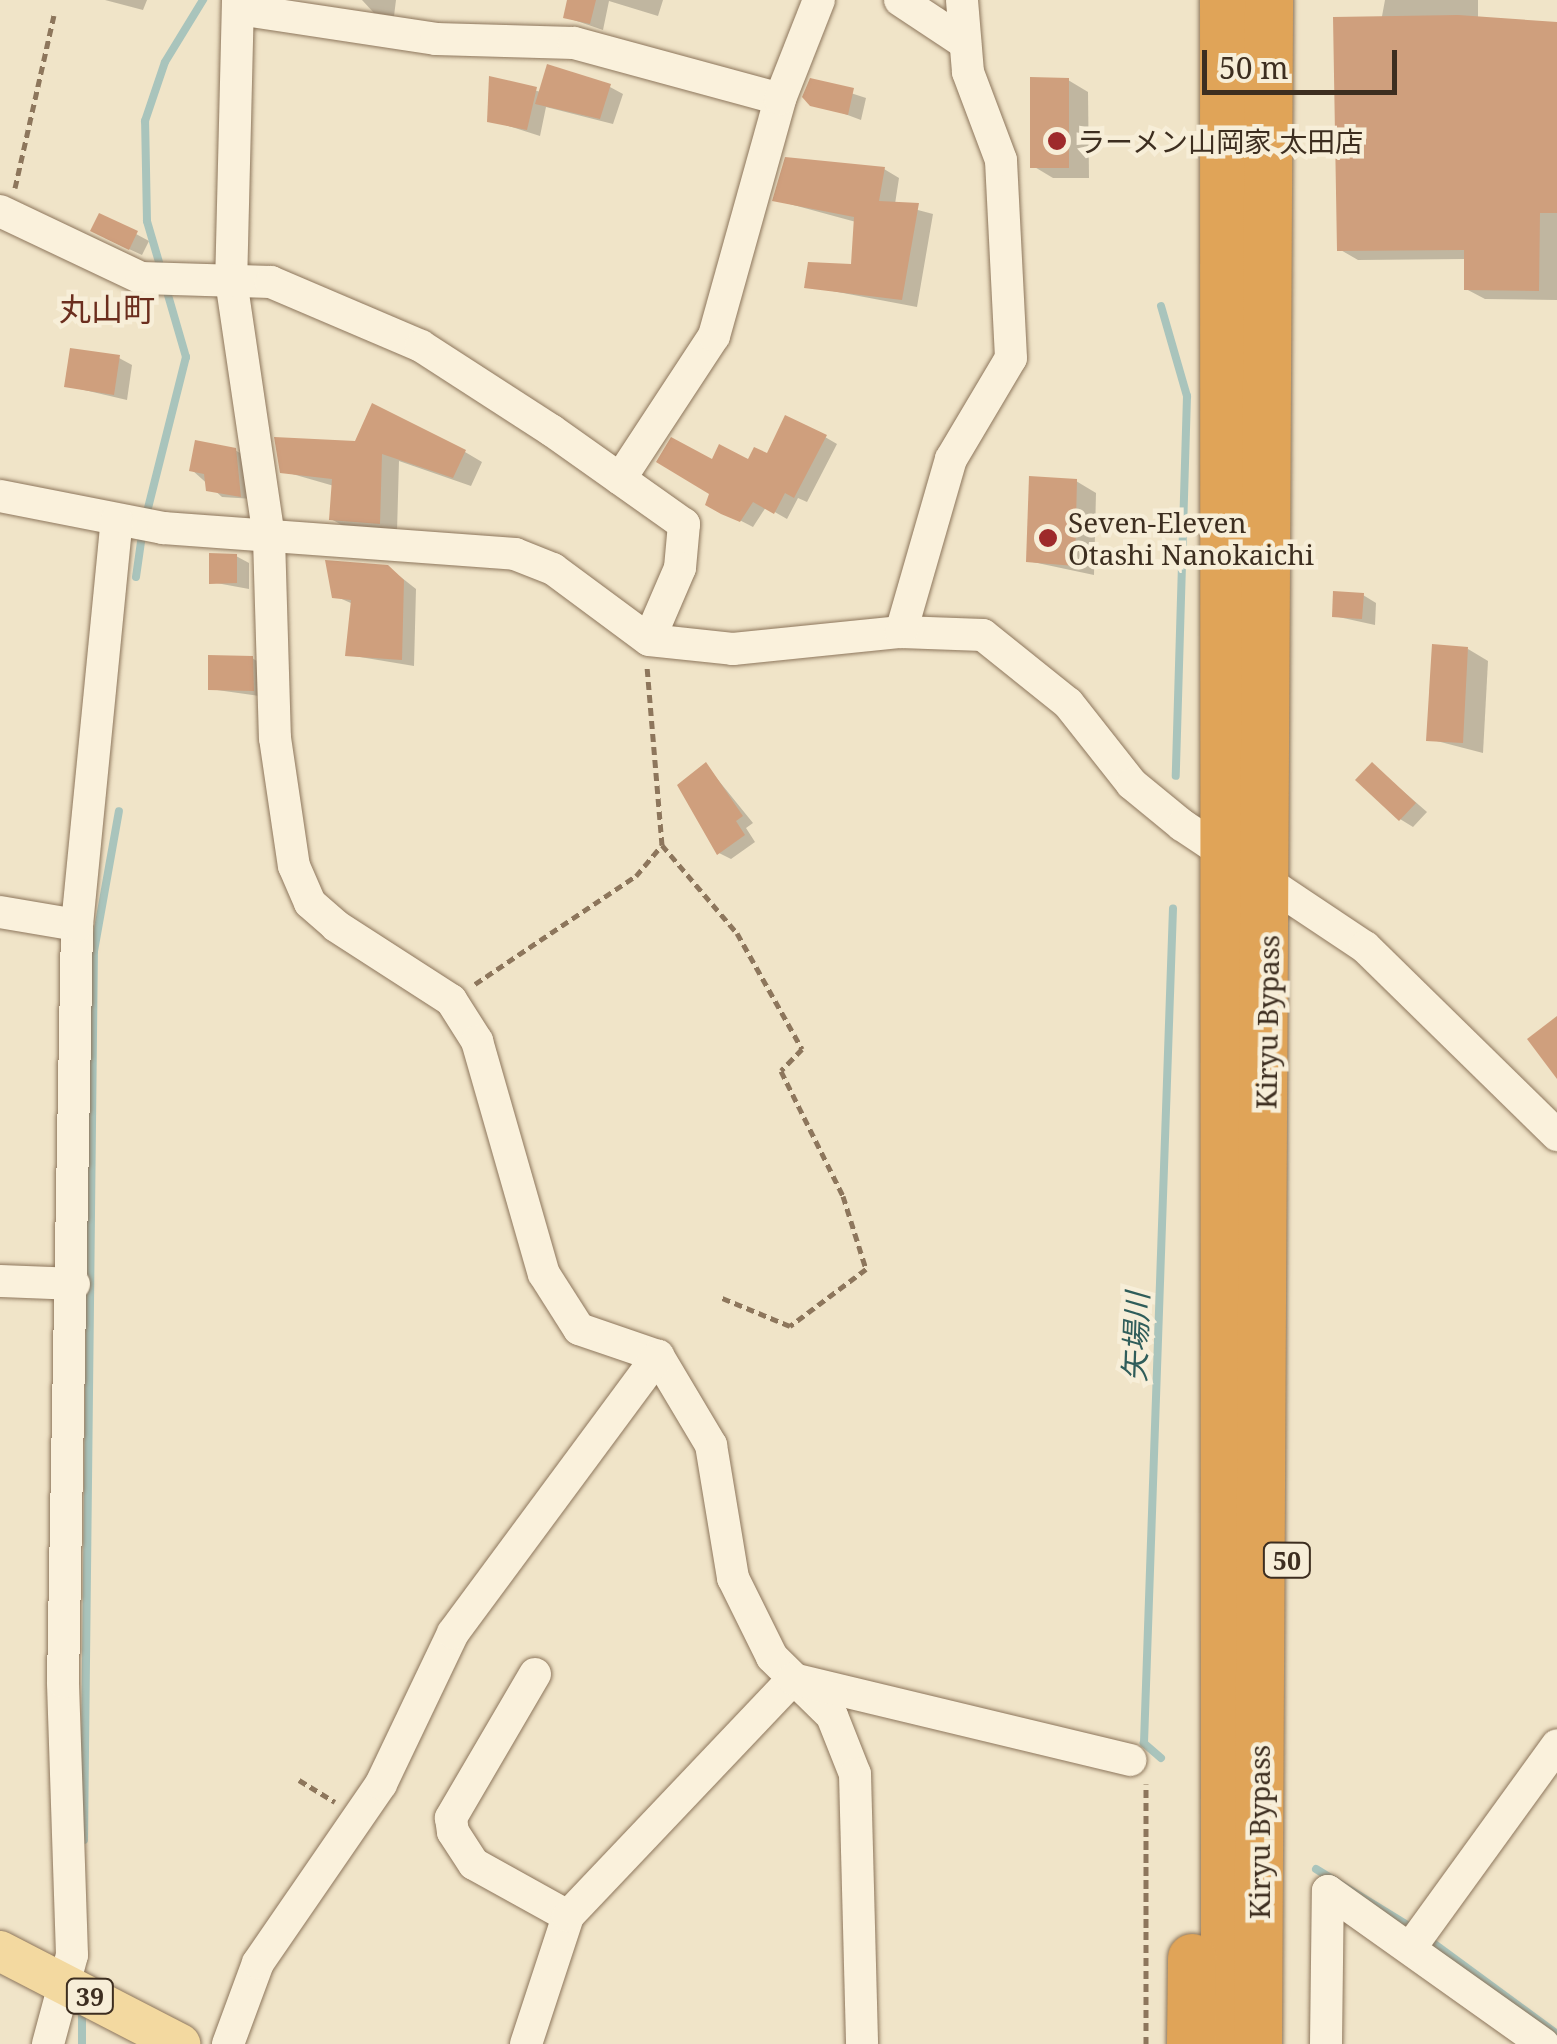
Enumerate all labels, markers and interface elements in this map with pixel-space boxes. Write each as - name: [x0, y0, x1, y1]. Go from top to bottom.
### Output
- scale bar: [1207, 30, 1402, 92]
- text: 50 m: [1219, 47, 1289, 88]
- place label: ラーメン山岡家 太田店: [1077, 124, 1364, 158]
- marker: ラーメン山岡家 太田店: [1046, 130, 1068, 152]
- district label: 丸山町: [59, 290, 155, 328]
- place label: Seven-Eleven Otashi Nanokaichi: [1068, 505, 1314, 571]
- marker: Seven-Eleven Otashi Nanokaichi: [1037, 527, 1059, 549]
- street label: Kiryu Bypass: [1249, 935, 1285, 1109]
- water label: 矢場川: [1116, 1291, 1156, 1383]
- road number: 50: [1262, 1540, 1312, 1580]
- street label: Kiryu Bypass: [1242, 1745, 1276, 1919]
- road number: 39: [65, 1976, 115, 2016]

